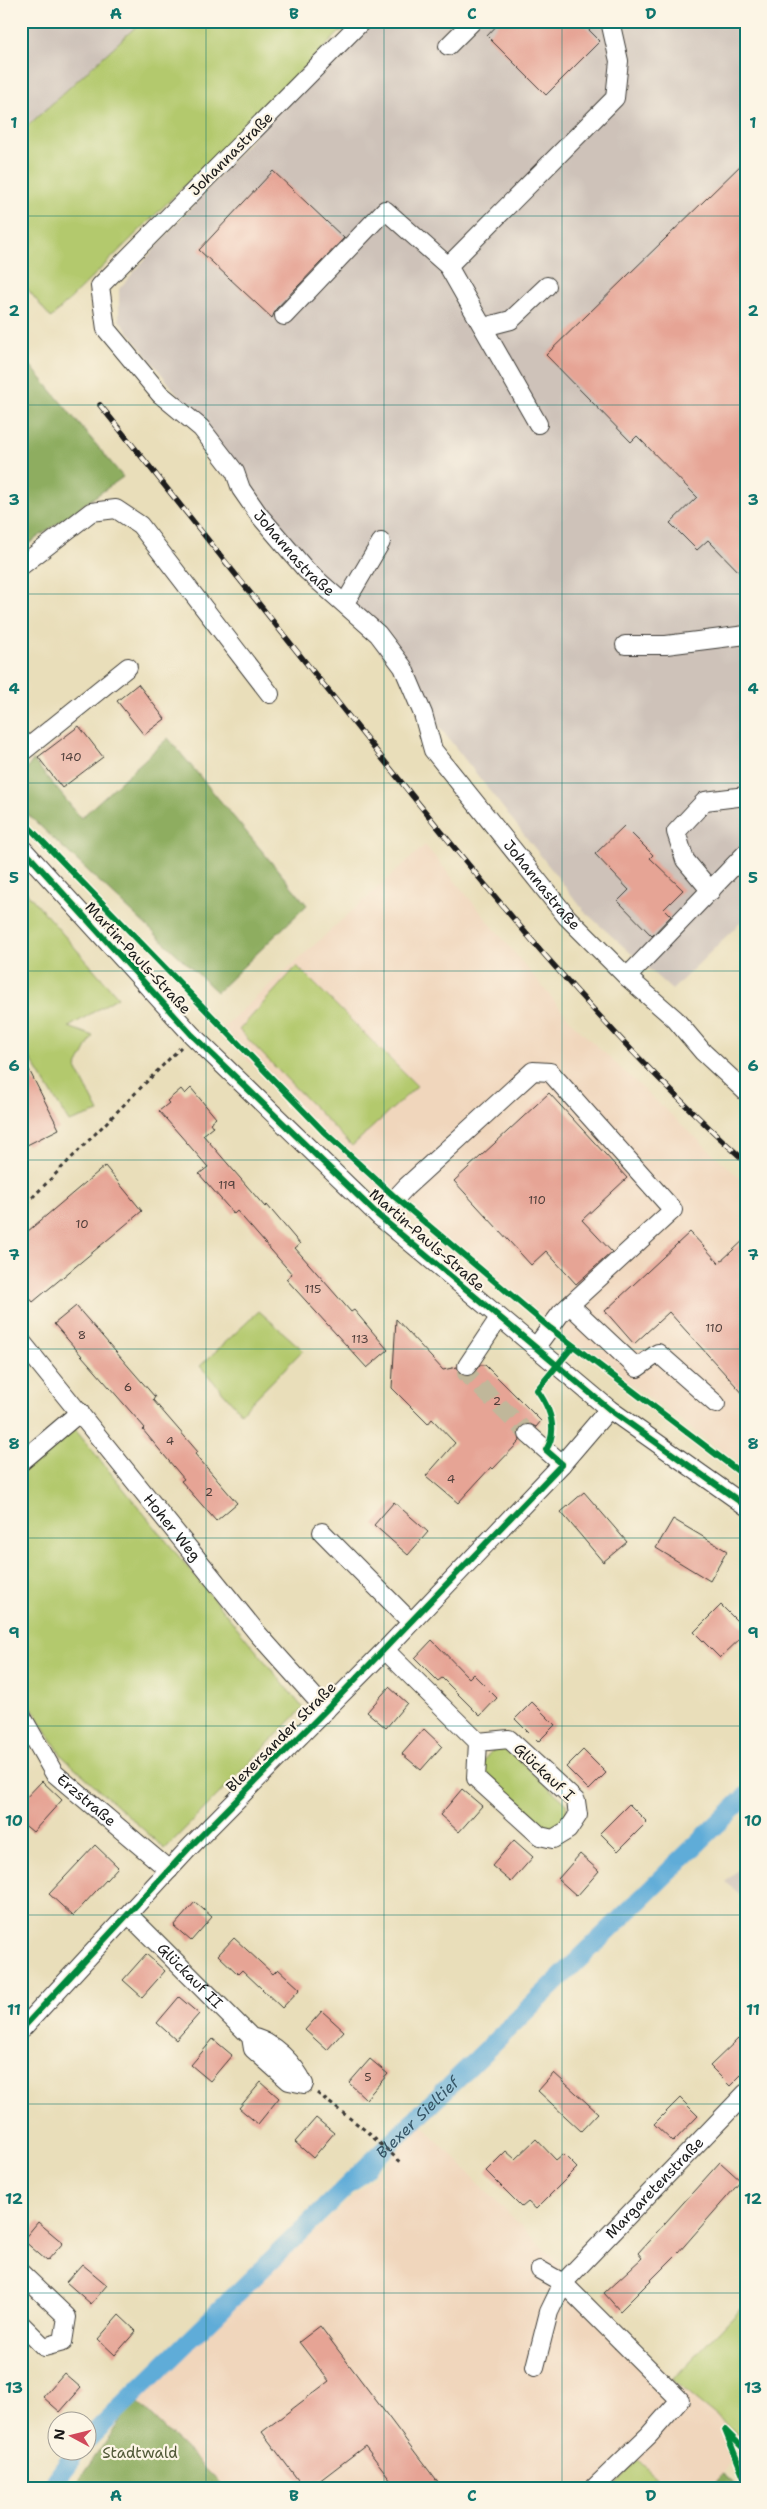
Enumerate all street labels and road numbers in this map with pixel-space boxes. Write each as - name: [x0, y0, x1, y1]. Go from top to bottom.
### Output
- street label: Johannastraße: [185, 108, 277, 200]
- street label: Johannastraße: [249, 506, 339, 601]
- street label: Johannastraße: [499, 836, 585, 935]
- street label: Martin-Pauls-Straße: [81, 897, 195, 1019]
- street label: Martin-Pauls-Straße: [365, 1184, 489, 1296]
- street label: Hoher Weg: [139, 1490, 205, 1565]
- street label: Blexersander Straße: [222, 1678, 340, 1796]
- street label: Glückauf I: [509, 1739, 579, 1805]
- street label: Erzstraße: [53, 1770, 120, 1831]
- street label: Glückauf II: [153, 1939, 227, 2013]
- street label: Margaretenstraße: [601, 2133, 708, 2243]

